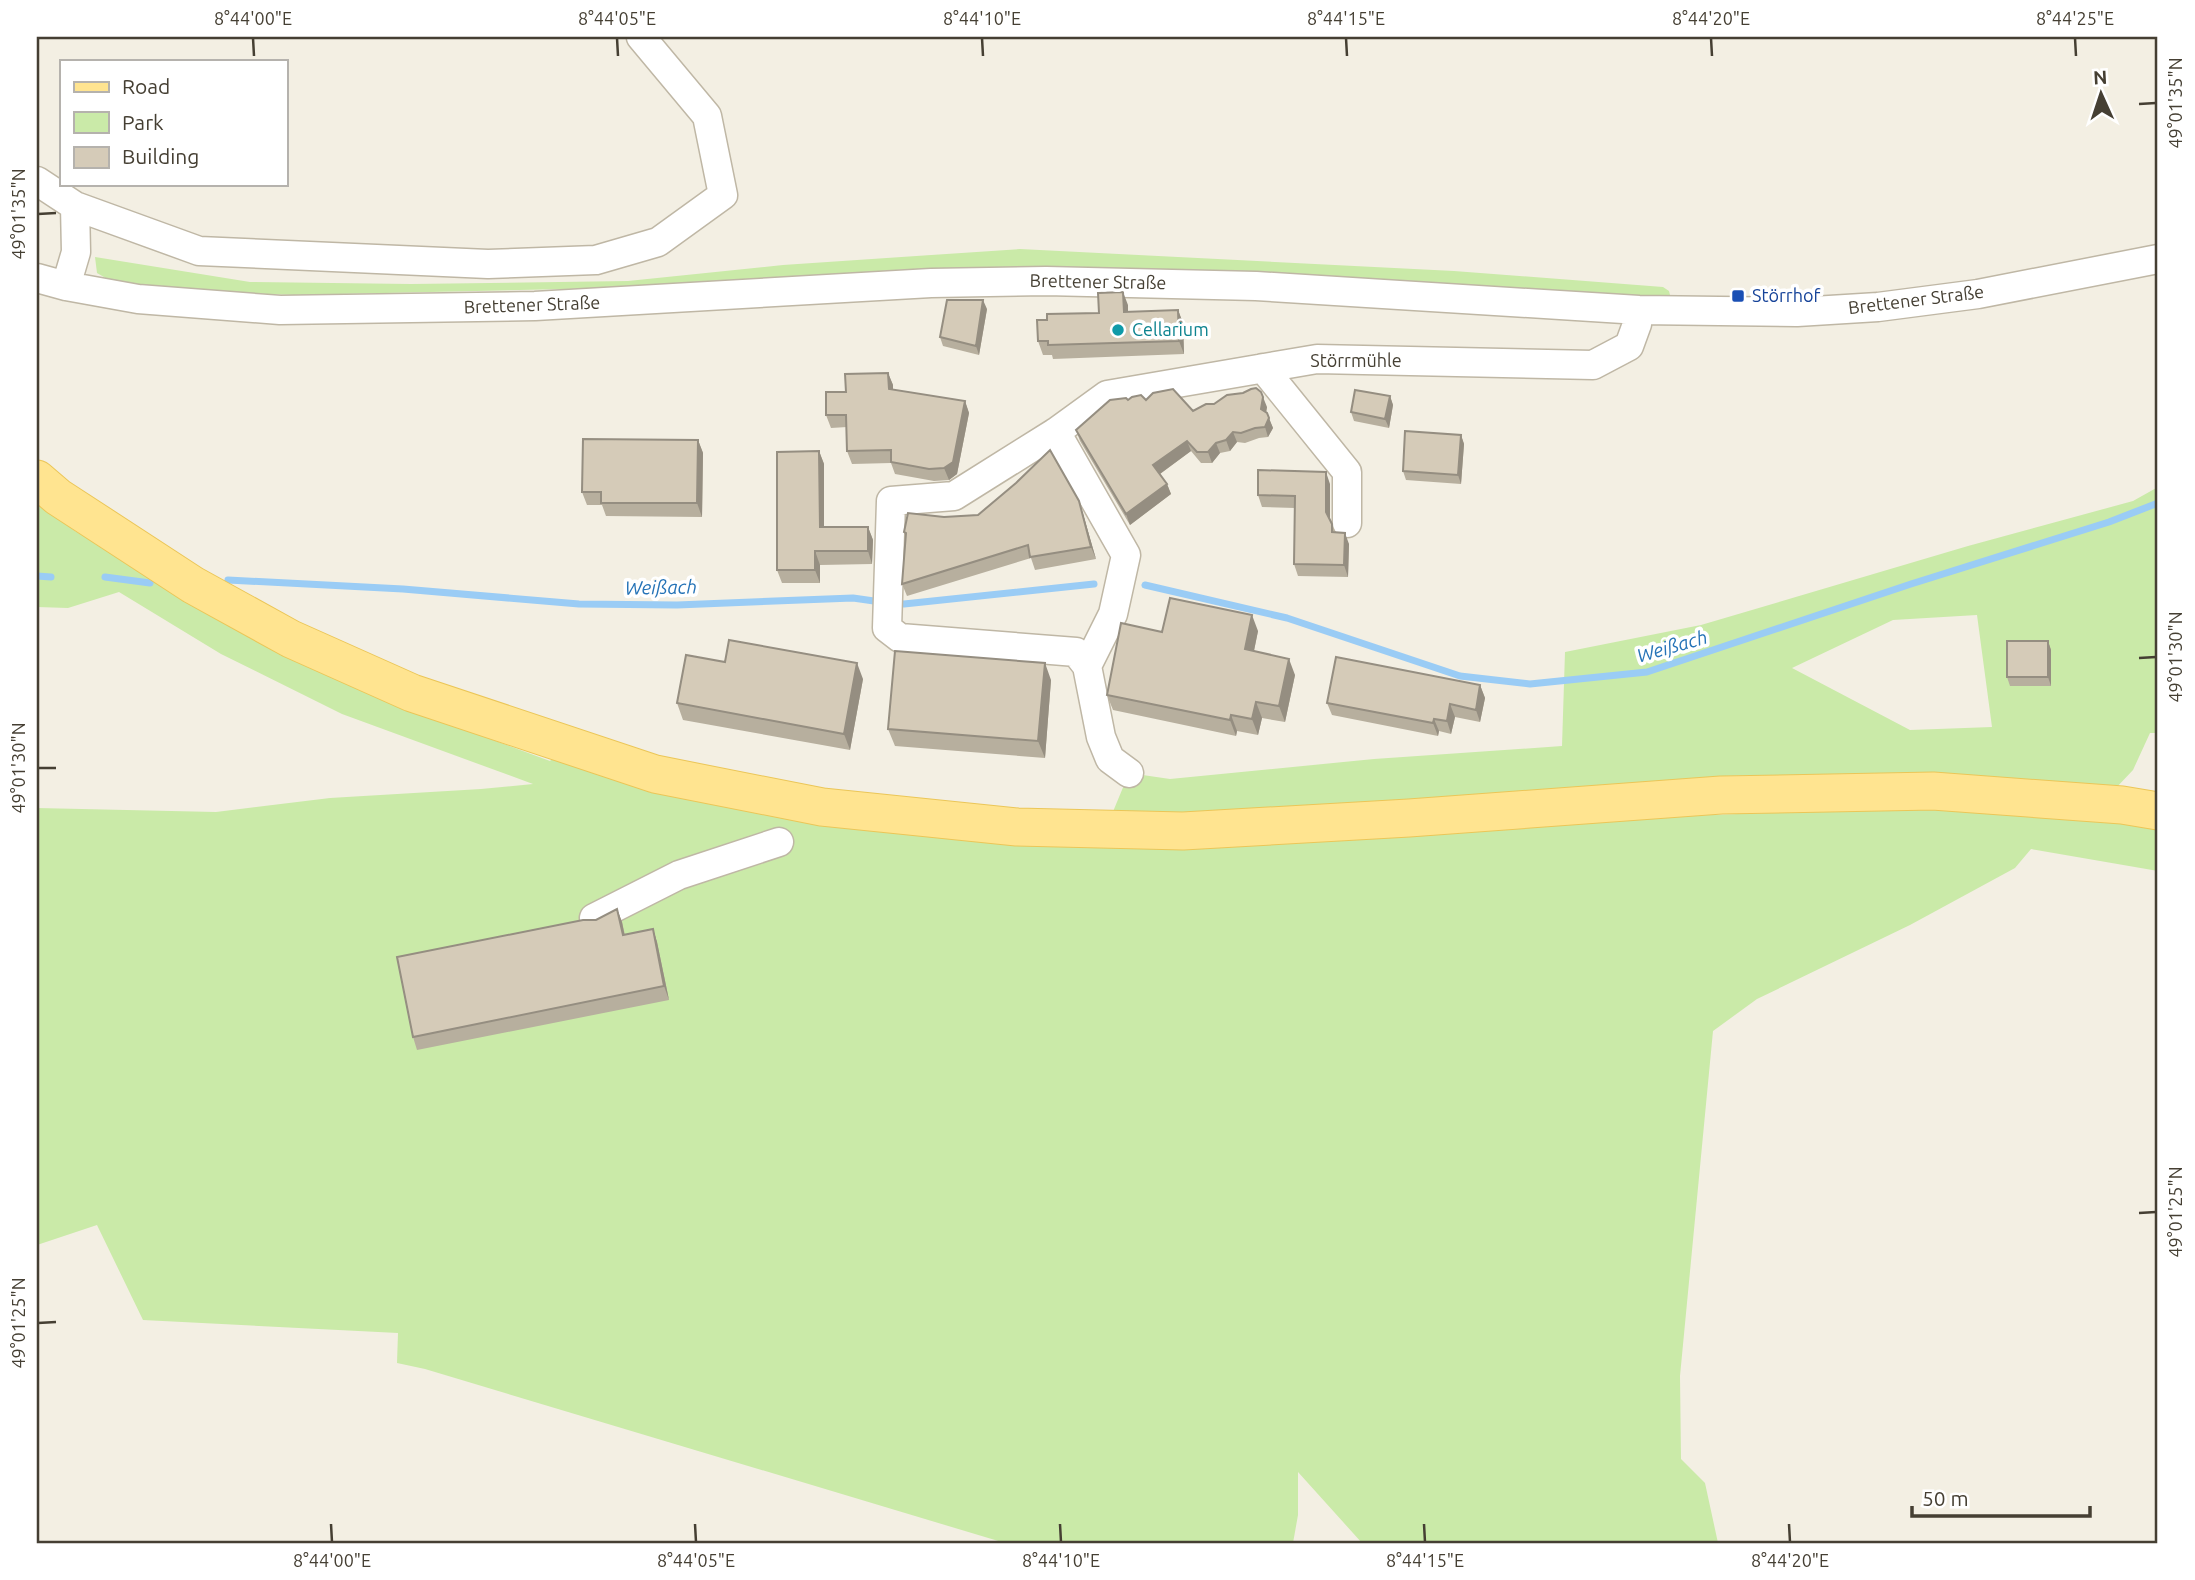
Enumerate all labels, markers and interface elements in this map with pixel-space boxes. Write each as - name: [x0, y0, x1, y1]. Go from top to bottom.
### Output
- text: 8°44'00"E: [214, 8, 292, 28]
- text: 8°44'05"E: [578, 8, 656, 28]
- text: 8°44'10"E: [943, 8, 1021, 28]
- text: 8°44'15"E: [1307, 8, 1385, 28]
- text: 8°44'20"E: [1672, 8, 1750, 28]
- text: 8°44'25"E: [2036, 8, 2114, 28]
- text: 49°01'35"N: [2165, 57, 2185, 149]
- legend: [60, 60, 287, 186]
- north arrow: [2066, 60, 2136, 130]
- text: N: [2092, 66, 2108, 88]
- text: Road: [122, 74, 170, 98]
- text: Park: [122, 110, 164, 134]
- text: Building: [122, 144, 199, 168]
- text: 49°01'35"N: [8, 168, 28, 260]
- street label: Brettener Straße: [1029, 270, 1167, 292]
- street label: Brettener Straße: [1847, 281, 1985, 317]
- place label: Störrhof: [1752, 285, 1820, 305]
- marker: Störrhof: [1730, 288, 1746, 304]
- street label: Brettener Straße: [463, 292, 601, 316]
- place label: Cellarium: [1132, 319, 1209, 339]
- marker: Cellarium: [1110, 322, 1126, 338]
- street label: Störrmühle: [1310, 350, 1402, 370]
- water label: Weißach: [625, 575, 697, 599]
- text: 49°01'30"N: [2165, 611, 2185, 703]
- water label: Weißach: [1634, 625, 1710, 667]
- text: 49°01'30"N: [8, 722, 28, 814]
- text: 49°01'25"N: [2165, 1166, 2185, 1258]
- text: 49°01'25"N: [8, 1277, 28, 1369]
- scale bar: [1912, 1475, 2090, 1519]
- text: 50 m: [1922, 1486, 1969, 1510]
- text: 8°44'00"E: [293, 1550, 371, 1570]
- text: 8°44'05"E: [657, 1550, 735, 1570]
- text: 8°44'10"E: [1022, 1550, 1100, 1570]
- text: 8°44'15"E: [1386, 1550, 1464, 1570]
- text: 8°44'20"E: [1751, 1550, 1829, 1570]

